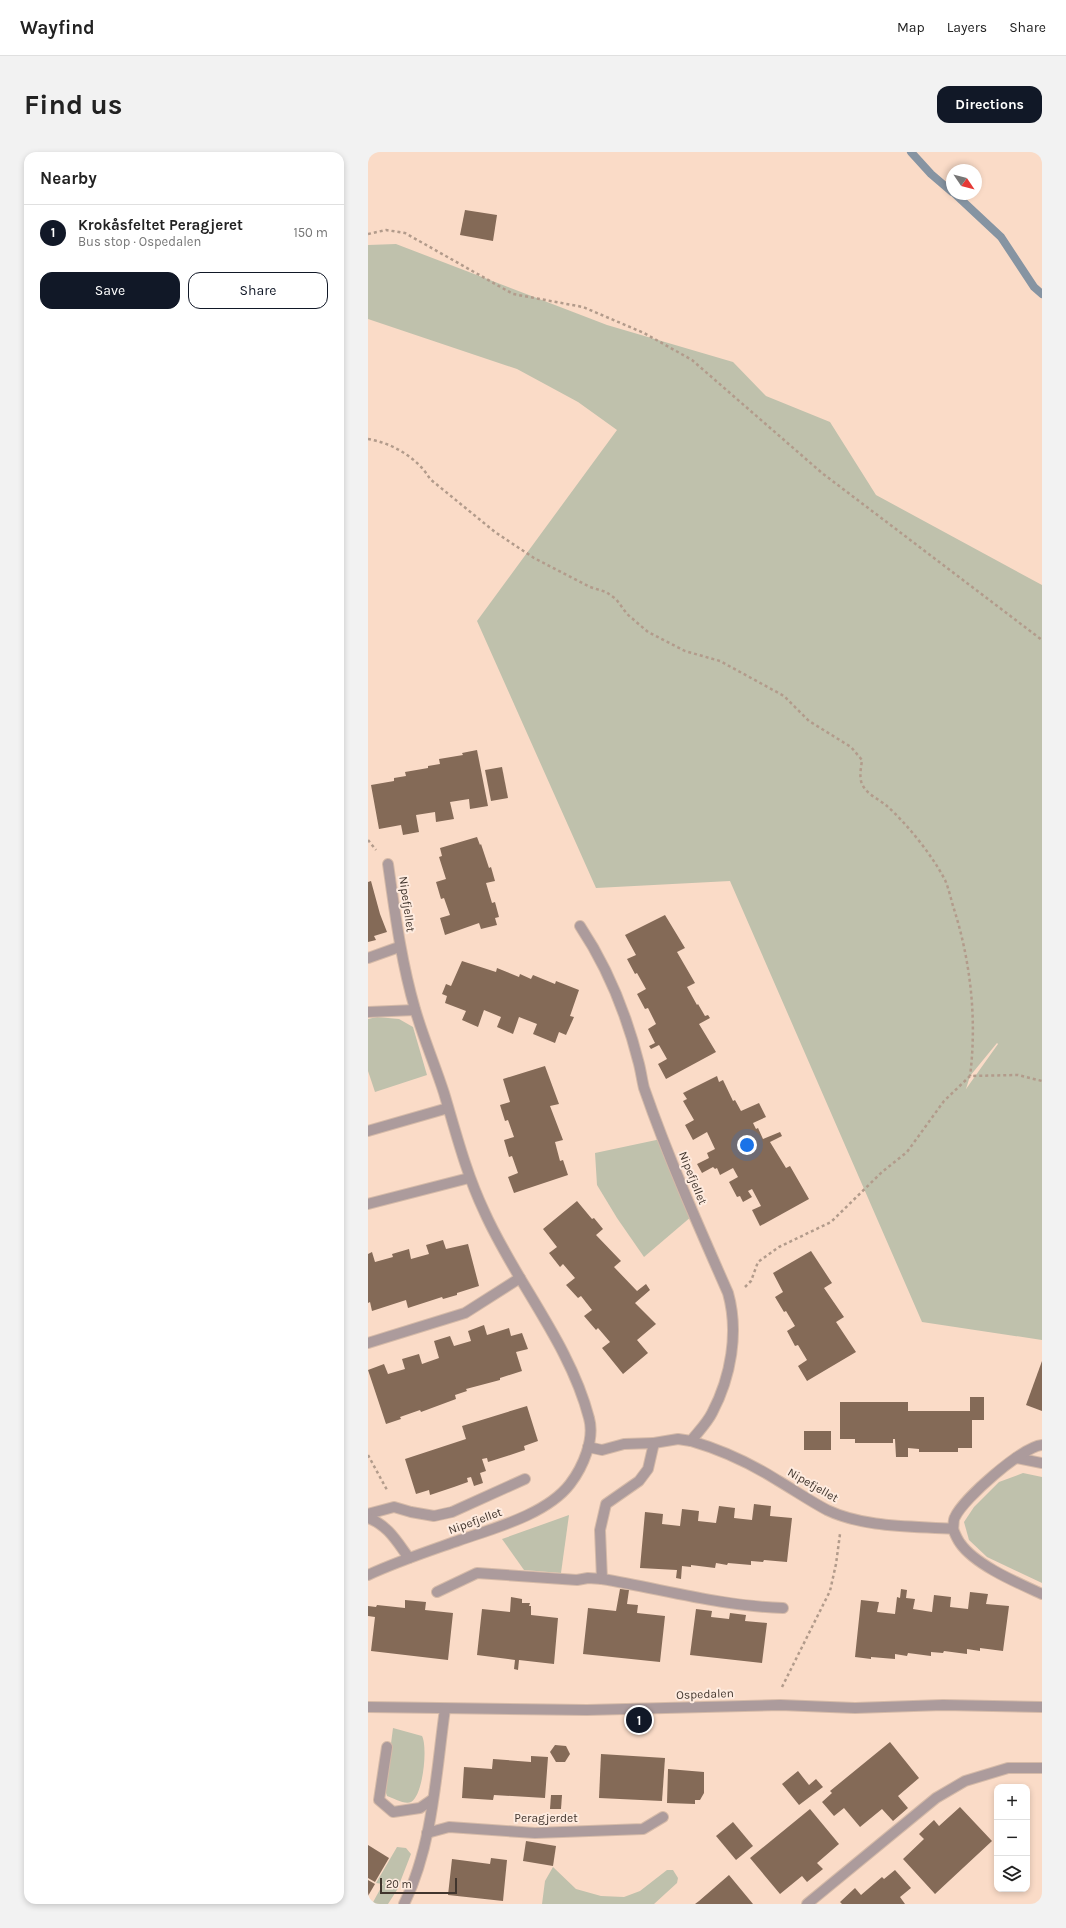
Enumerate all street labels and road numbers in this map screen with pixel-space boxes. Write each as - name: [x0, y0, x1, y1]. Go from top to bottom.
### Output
- street label: Nipefjellet: [396, 875, 418, 933]
- street label: Nipefjellet: [676, 1149, 710, 1207]
- street label: Nipefjellet: [785, 1465, 841, 1505]
- street label: Nipefjellet: [446, 1505, 504, 1537]
- street label: Ospedalen: [676, 1686, 734, 1702]
- street label: Peragjerdet: [514, 1811, 578, 1825]

